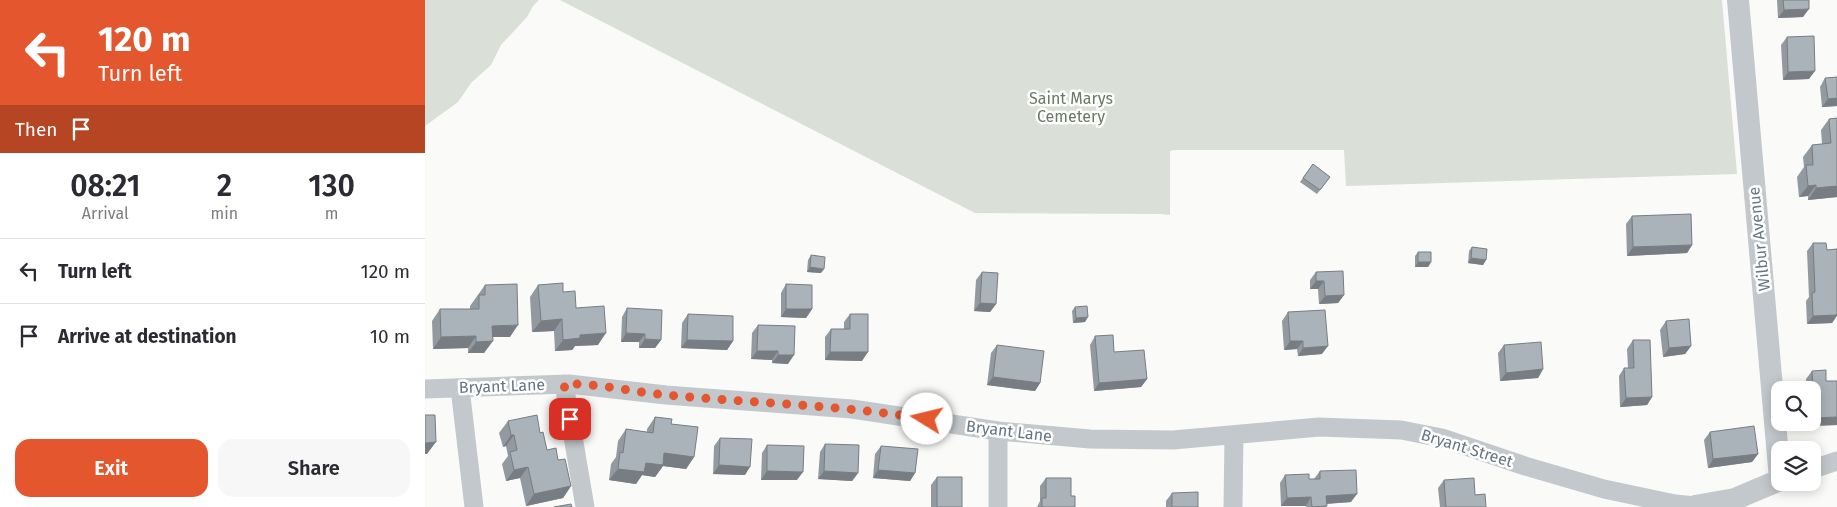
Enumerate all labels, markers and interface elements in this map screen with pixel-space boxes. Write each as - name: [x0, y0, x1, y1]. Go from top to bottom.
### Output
- text: 120 m: [98, 18, 191, 60]
- icon: left: [15, 20, 80, 85]
- text: Turn left: [98, 60, 182, 87]
- park label: Saint Marys Cemetery: [1029, 89, 1113, 126]
- icon: arrive: [67, 115, 95, 143]
- text: Then: [15, 118, 57, 141]
- text: 08:21: [70, 168, 140, 204]
- text: 2: [217, 168, 232, 204]
- text: 130: [308, 168, 355, 204]
- street label: Wilbur Avenue: [1744, 186, 1774, 292]
- text: Arrival: [82, 204, 129, 223]
- text: min: [211, 204, 238, 223]
- text: m: [325, 204, 338, 223]
- icon: left: [15, 257, 43, 285]
- text: Turn left: [58, 260, 132, 283]
- text: 120 m: [360, 260, 410, 283]
- icon: arrive: [15, 322, 43, 350]
- text: Arrive at destination: [58, 325, 237, 348]
- text: 10 m: [370, 325, 410, 348]
- street label: Bryant Lane: [459, 375, 545, 397]
- map controls: [1771, 381, 1821, 491]
- button: search: [1771, 381, 1821, 431]
- position arrow: [900, 392, 952, 444]
- pin: [549, 398, 591, 440]
- icon: arrive: [556, 405, 584, 433]
- street label: Bryant Lane: [965, 416, 1053, 446]
- street label: Bryant Street: [1419, 425, 1515, 471]
- button: Exit: [15, 439, 208, 497]
- button: Share: [218, 439, 410, 497]
- button: layers: [1771, 441, 1821, 491]

